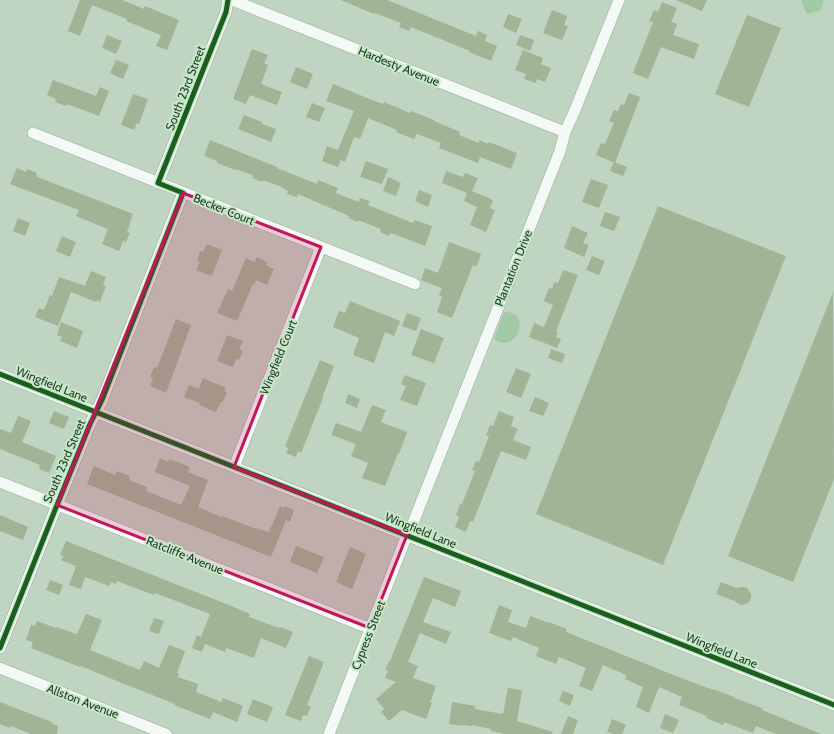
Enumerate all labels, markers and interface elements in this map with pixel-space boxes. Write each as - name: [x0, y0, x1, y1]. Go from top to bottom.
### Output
- street label: South 23rd Street: [162, 43, 208, 133]
- street label: Hardesty Avenue: [356, 43, 442, 89]
- street label: Becker Court: [191, 190, 257, 228]
- street label: Plantation Drive: [491, 228, 535, 308]
- street label: Wingfield Court: [256, 317, 300, 397]
- street label: Wingfield Lane: [14, 363, 90, 405]
- street label: South 23rd Street: [40, 417, 88, 505]
- street label: Wingfield Lane: [383, 509, 459, 551]
- street label: Ratcliffe Avenue: [144, 533, 226, 577]
- street label: Cypress Street: [348, 598, 388, 672]
- street label: Wingfield Lane: [684, 629, 760, 671]
- street label: Allston Avenue: [45, 680, 121, 722]

